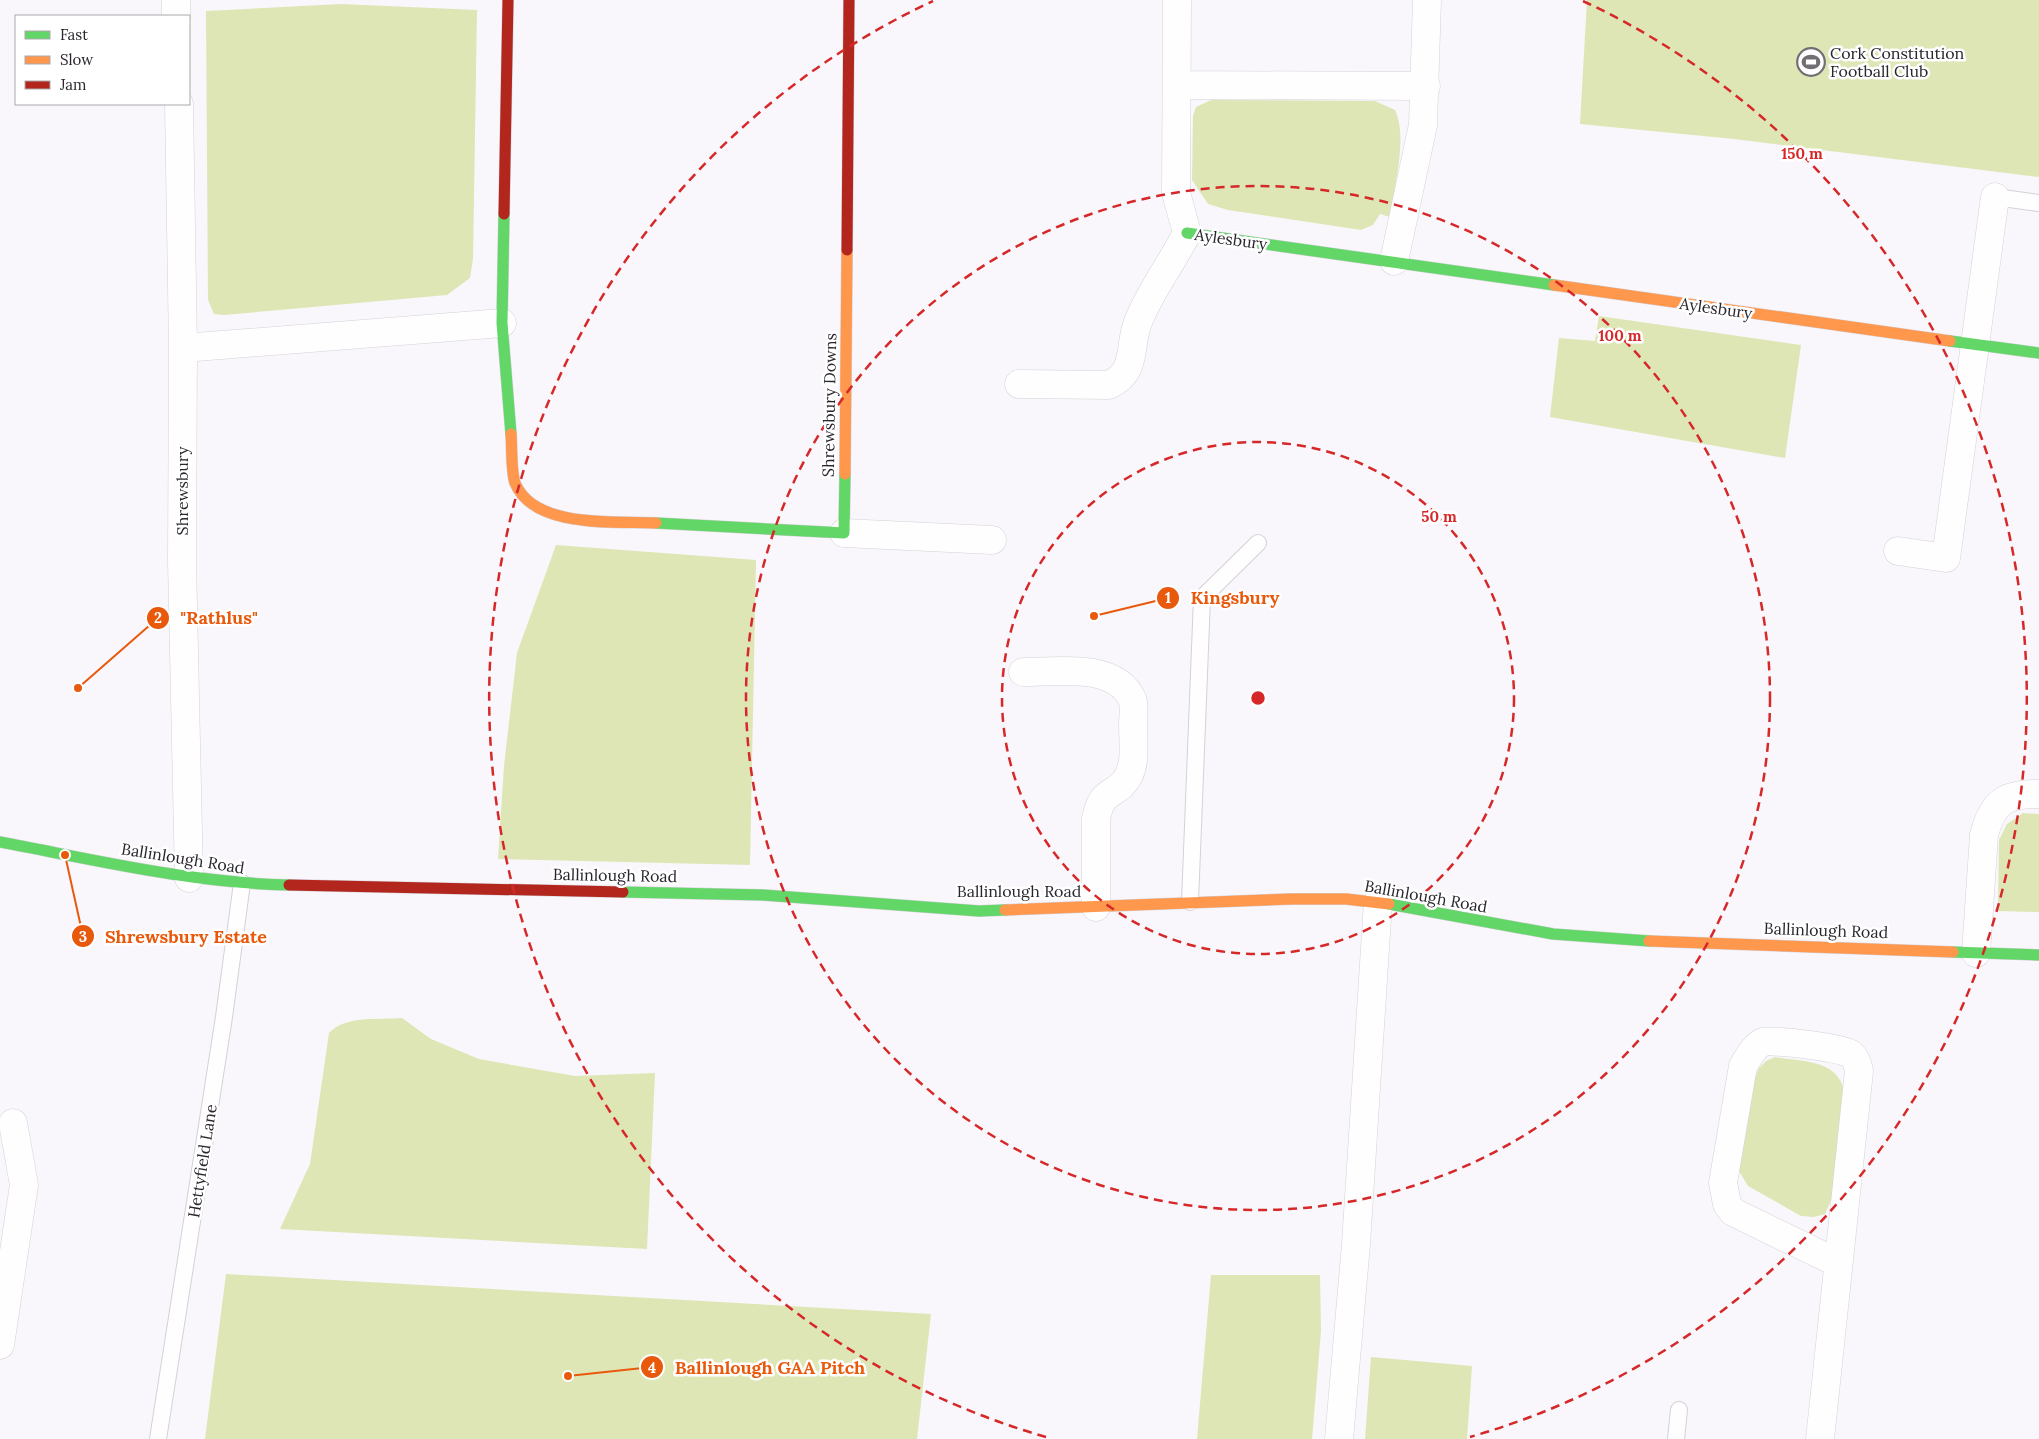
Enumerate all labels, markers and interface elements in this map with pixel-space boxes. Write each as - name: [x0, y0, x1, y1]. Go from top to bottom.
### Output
- legend: [15, 15, 190, 105]
- text: Fast: [60, 25, 88, 44]
- place label: Cork Constitution Football Club: [1830, 43, 1965, 81]
- sports icon: Cork Constitution Football Club: [1796, 47, 1826, 77]
- text: Slow: [60, 50, 93, 69]
- text: Jam: [59, 75, 87, 94]
- text: 150 m: [1781, 144, 1823, 163]
- street label: Aylesbury: [1192, 224, 1269, 254]
- street label: Aylesbury: [1677, 293, 1754, 323]
- text: 100 m: [1599, 326, 1642, 345]
- street label: Shrewsbury Downs: [818, 333, 840, 477]
- street label: Shrewsbury: [172, 446, 192, 535]
- text: 50 m: [1421, 507, 1457, 526]
- callout: Kingsbury: [1155, 581, 1289, 614]
- text: Kingsbury: [1190, 586, 1280, 609]
- text: 1: [1165, 588, 1171, 607]
- callout: "Rathlus": [146, 601, 268, 634]
- text: "Rathlus": [180, 606, 258, 629]
- text: 2: [154, 608, 162, 627]
- centre of rings: [1249, 689, 1267, 707]
- street label: Ballinlough Road: [120, 838, 246, 878]
- street label: Ballinlough Road: [553, 864, 678, 886]
- street label: Ballinlough Road: [1363, 875, 1489, 917]
- street label: Ballinlough Road: [957, 881, 1082, 901]
- street label: Ballinlough Road: [1763, 918, 1889, 942]
- callout: Shrewsbury Estate: [70, 920, 277, 953]
- text: Shrewsbury Estate: [105, 925, 267, 948]
- text: 3: [79, 927, 87, 946]
- street label: Hettyfield Lane: [183, 1102, 221, 1219]
- callout: Ballinlough GAA Pitch: [640, 1351, 875, 1384]
- text: Ballinlough GAA Pitch: [675, 1356, 865, 1379]
- text: 4: [648, 1358, 656, 1377]

